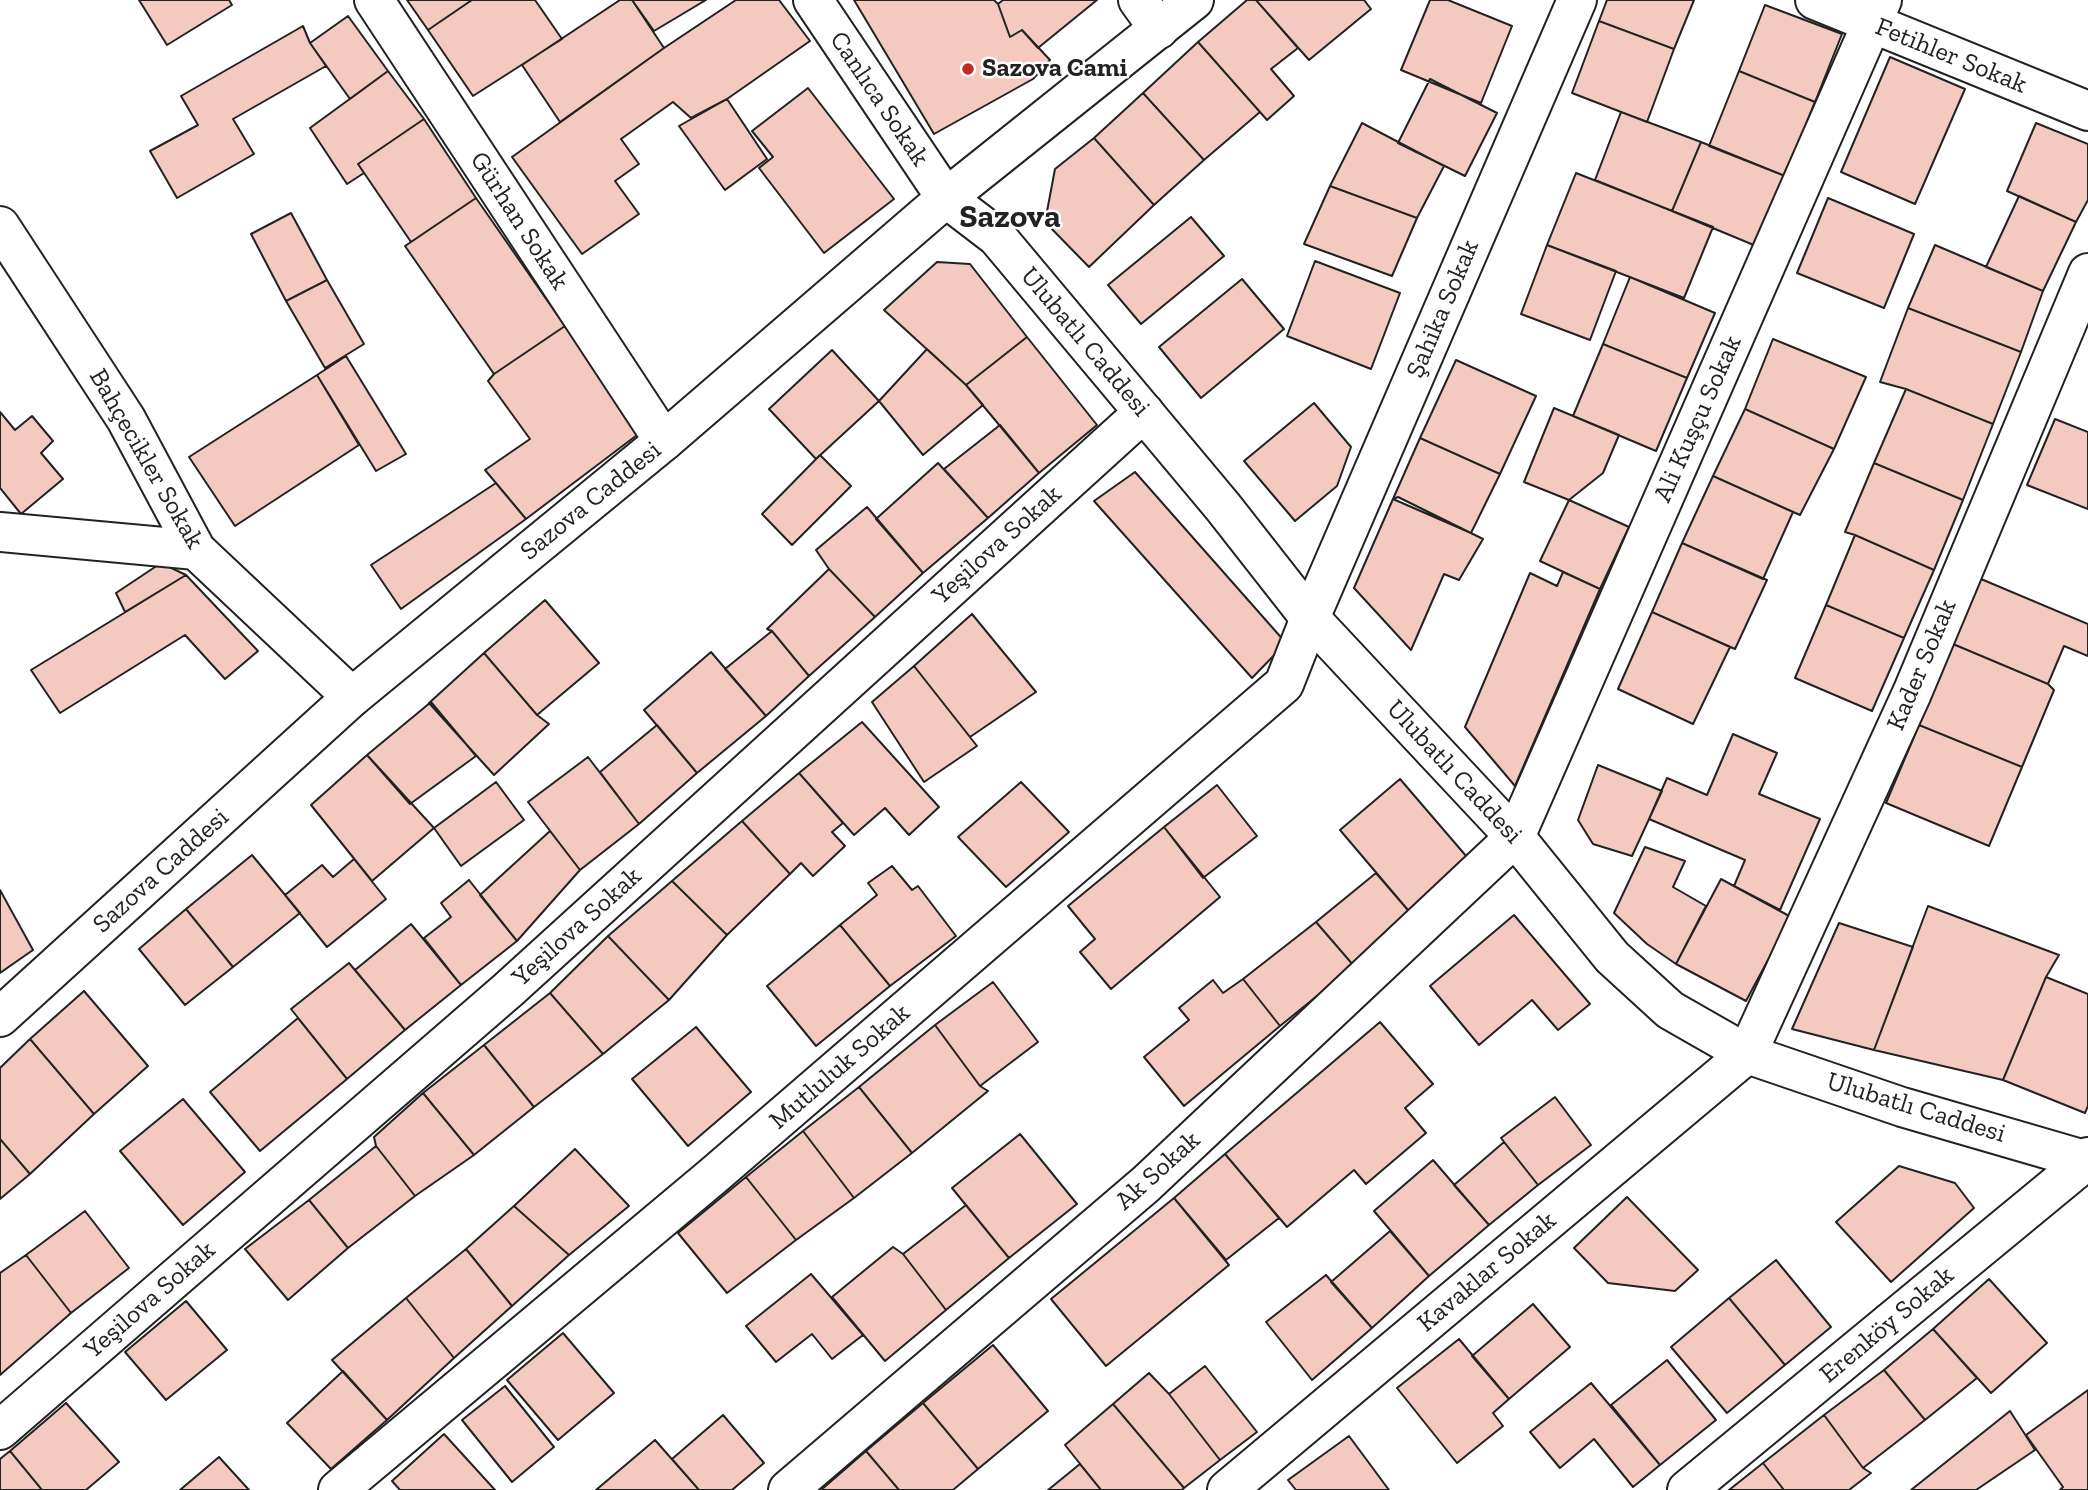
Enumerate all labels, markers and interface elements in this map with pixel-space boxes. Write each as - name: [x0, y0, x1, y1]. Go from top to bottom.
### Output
- street label: Fetihler Sokak: [1871, 11, 2031, 101]
- street label: Canlıca Sokak: [823, 26, 935, 172]
- place label: Sazova Cami: [982, 53, 1127, 85]
- marker: Sazova Cami: [960, 61, 976, 77]
- street label: Gürhan Sokak: [463, 146, 575, 296]
- district label: Sazova: [959, 198, 1061, 238]
- street label: Şahika Sokak: [1400, 235, 1486, 383]
- street label: Ulubatlı Caddesi: [1014, 261, 1156, 423]
- street label: Ali Kuşçu Sokak: [1647, 331, 1749, 507]
- street label: Bahçecikler Sokak: [82, 363, 210, 555]
- street label: Sazova Caddesi: [514, 435, 668, 567]
- street label: Yeşilova Sokak: [926, 479, 1068, 611]
- street label: Kader Sokak: [1880, 595, 1964, 735]
- street label: Ulubatlı Caddesi: [1379, 694, 1529, 850]
- street label: Sazova Caddesi: [87, 802, 235, 940]
- street label: Yeşilova Sokak: [506, 861, 648, 993]
- street label: Mutluluk Sokak: [763, 998, 917, 1136]
- street label: Ulubatlı Caddesi: [1823, 1066, 2009, 1150]
- street label: Ak Sokak: [1109, 1125, 1207, 1217]
- street label: Kavaklar Sokak: [1411, 1205, 1563, 1339]
- street label: Yeşilova Sokak: [78, 1235, 222, 1365]
- street label: Erenköy Sokak: [1814, 1260, 1960, 1390]

